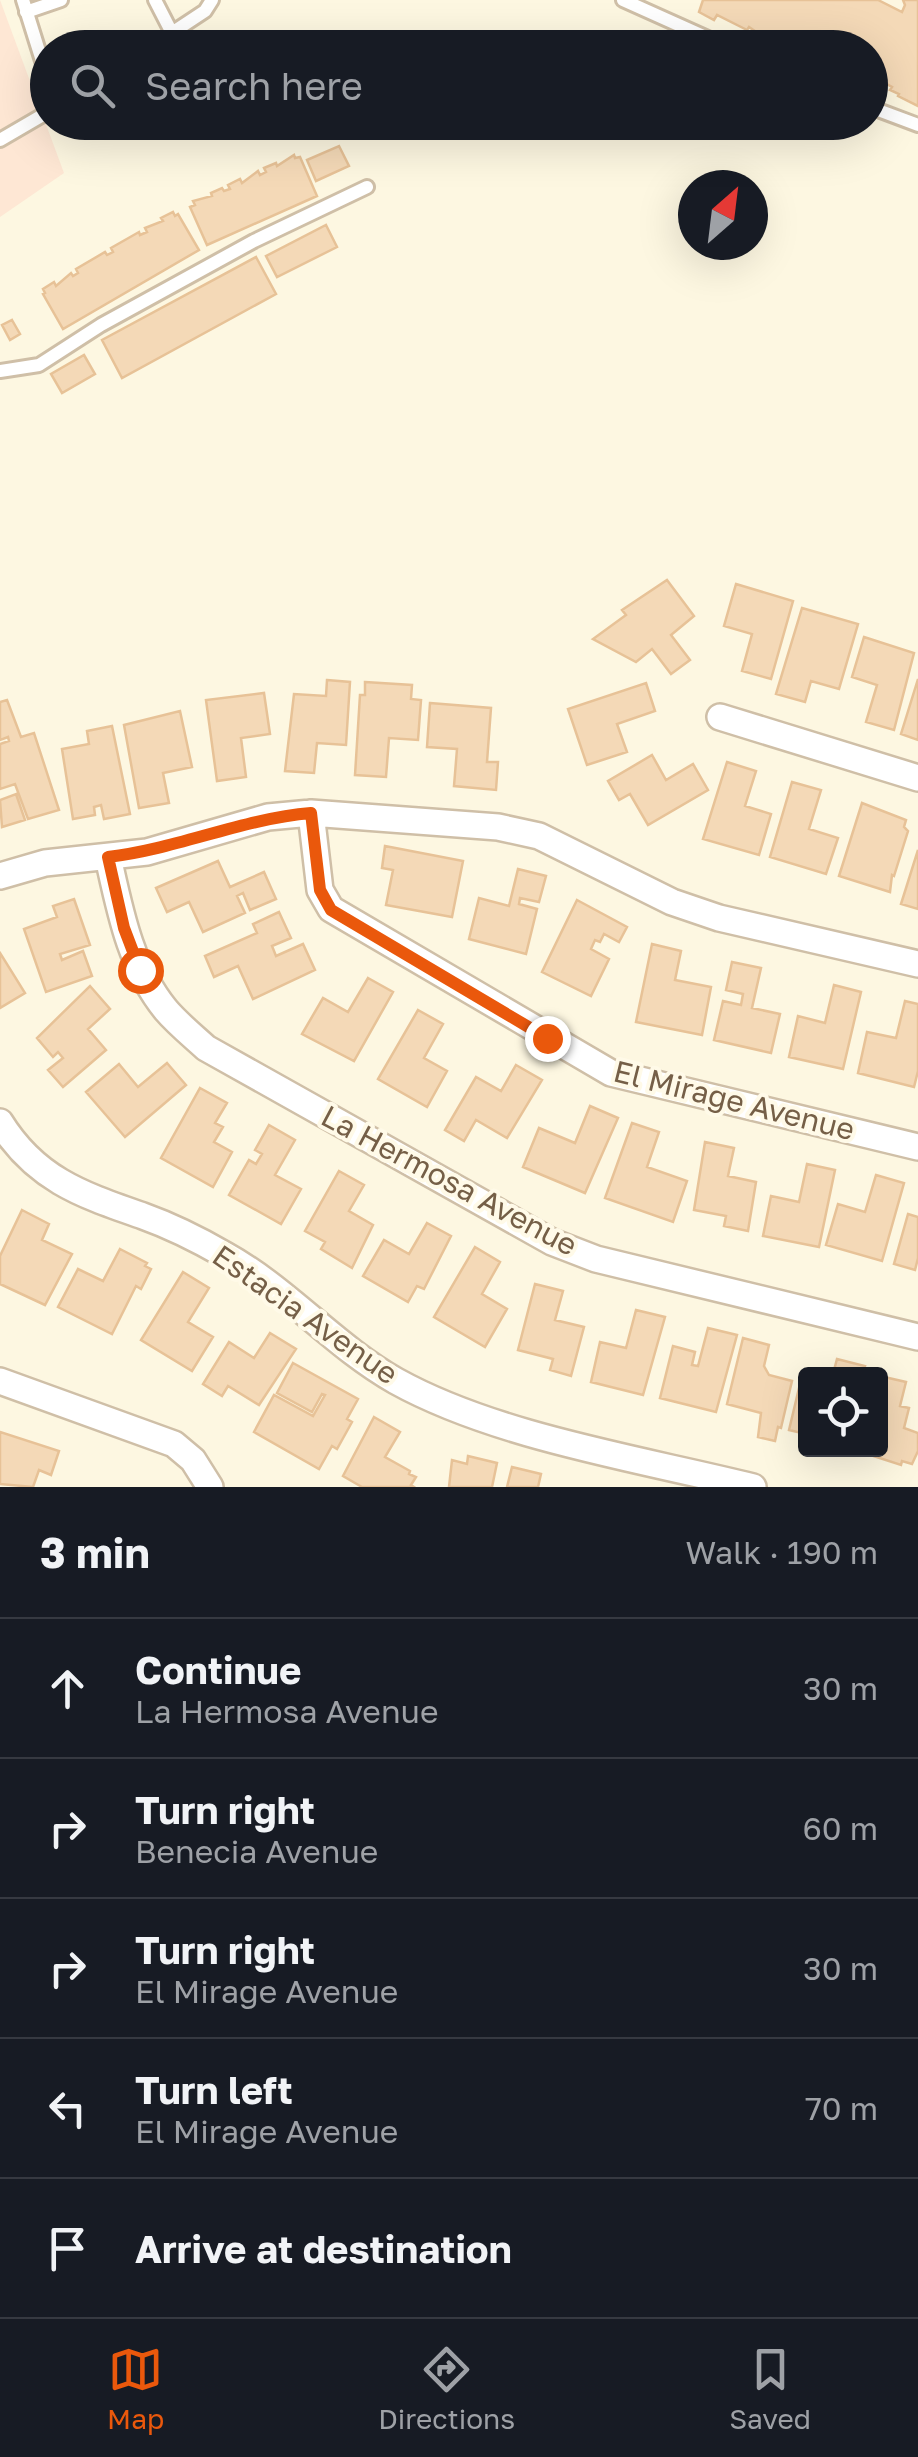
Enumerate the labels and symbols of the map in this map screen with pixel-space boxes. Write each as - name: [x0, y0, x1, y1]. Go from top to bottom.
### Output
- north arrow: [678, 170, 768, 260]
- route start: [118, 948, 164, 994]
- route end: [525, 1016, 571, 1062]
- street label: El Mirage Avenue: [610, 1053, 858, 1147]
- street label: La Hermosa Avenue: [315, 1097, 584, 1263]
- street label: Estacia Avenue: [206, 1237, 405, 1391]

